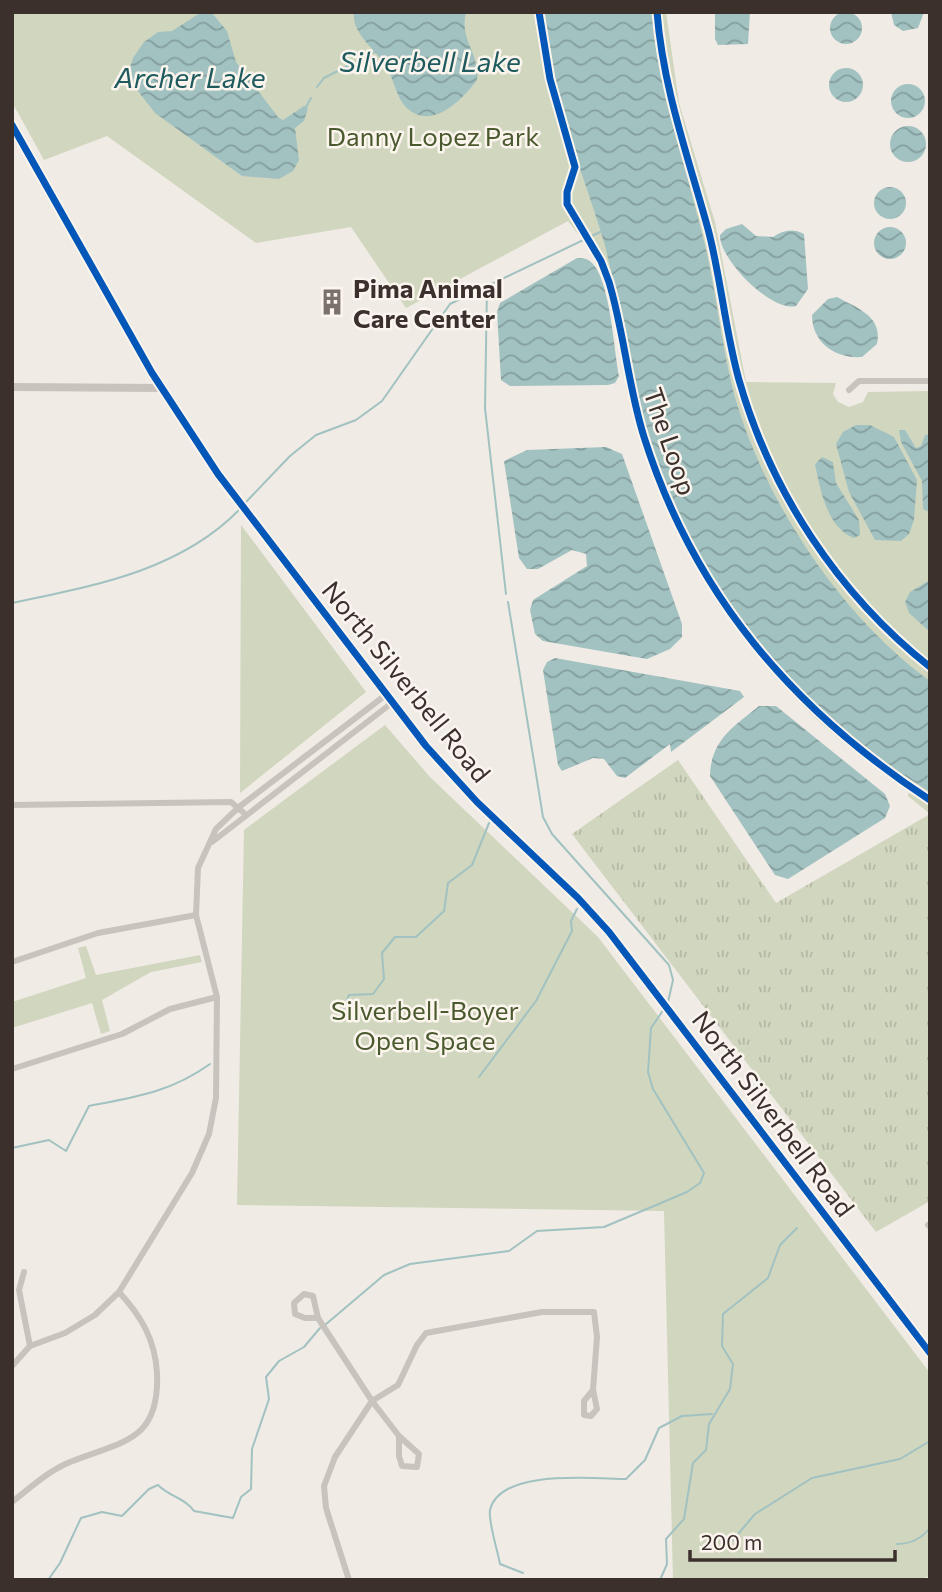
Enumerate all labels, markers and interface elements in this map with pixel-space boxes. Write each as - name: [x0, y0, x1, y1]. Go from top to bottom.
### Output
- water label: Silverbell Lake: [339, 44, 521, 78]
- water label: Archer Lake: [113, 60, 266, 94]
- park label: Danny Lopez Park: [327, 120, 539, 151]
- place label: Pima Animal Care Center: [353, 272, 503, 333]
- building icon: Pima Animal Care Center: [317, 287, 347, 317]
- street label: The Loop: [638, 383, 704, 499]
- street label: North Silverbell Road: [316, 574, 498, 788]
- park label: Silverbell-Boyer Open Space: [331, 994, 519, 1055]
- street label: North Silverbell Road: [687, 1004, 861, 1222]
- scale bar: [690, 1518, 895, 1562]
- text: 200 m: [701, 1529, 762, 1554]

